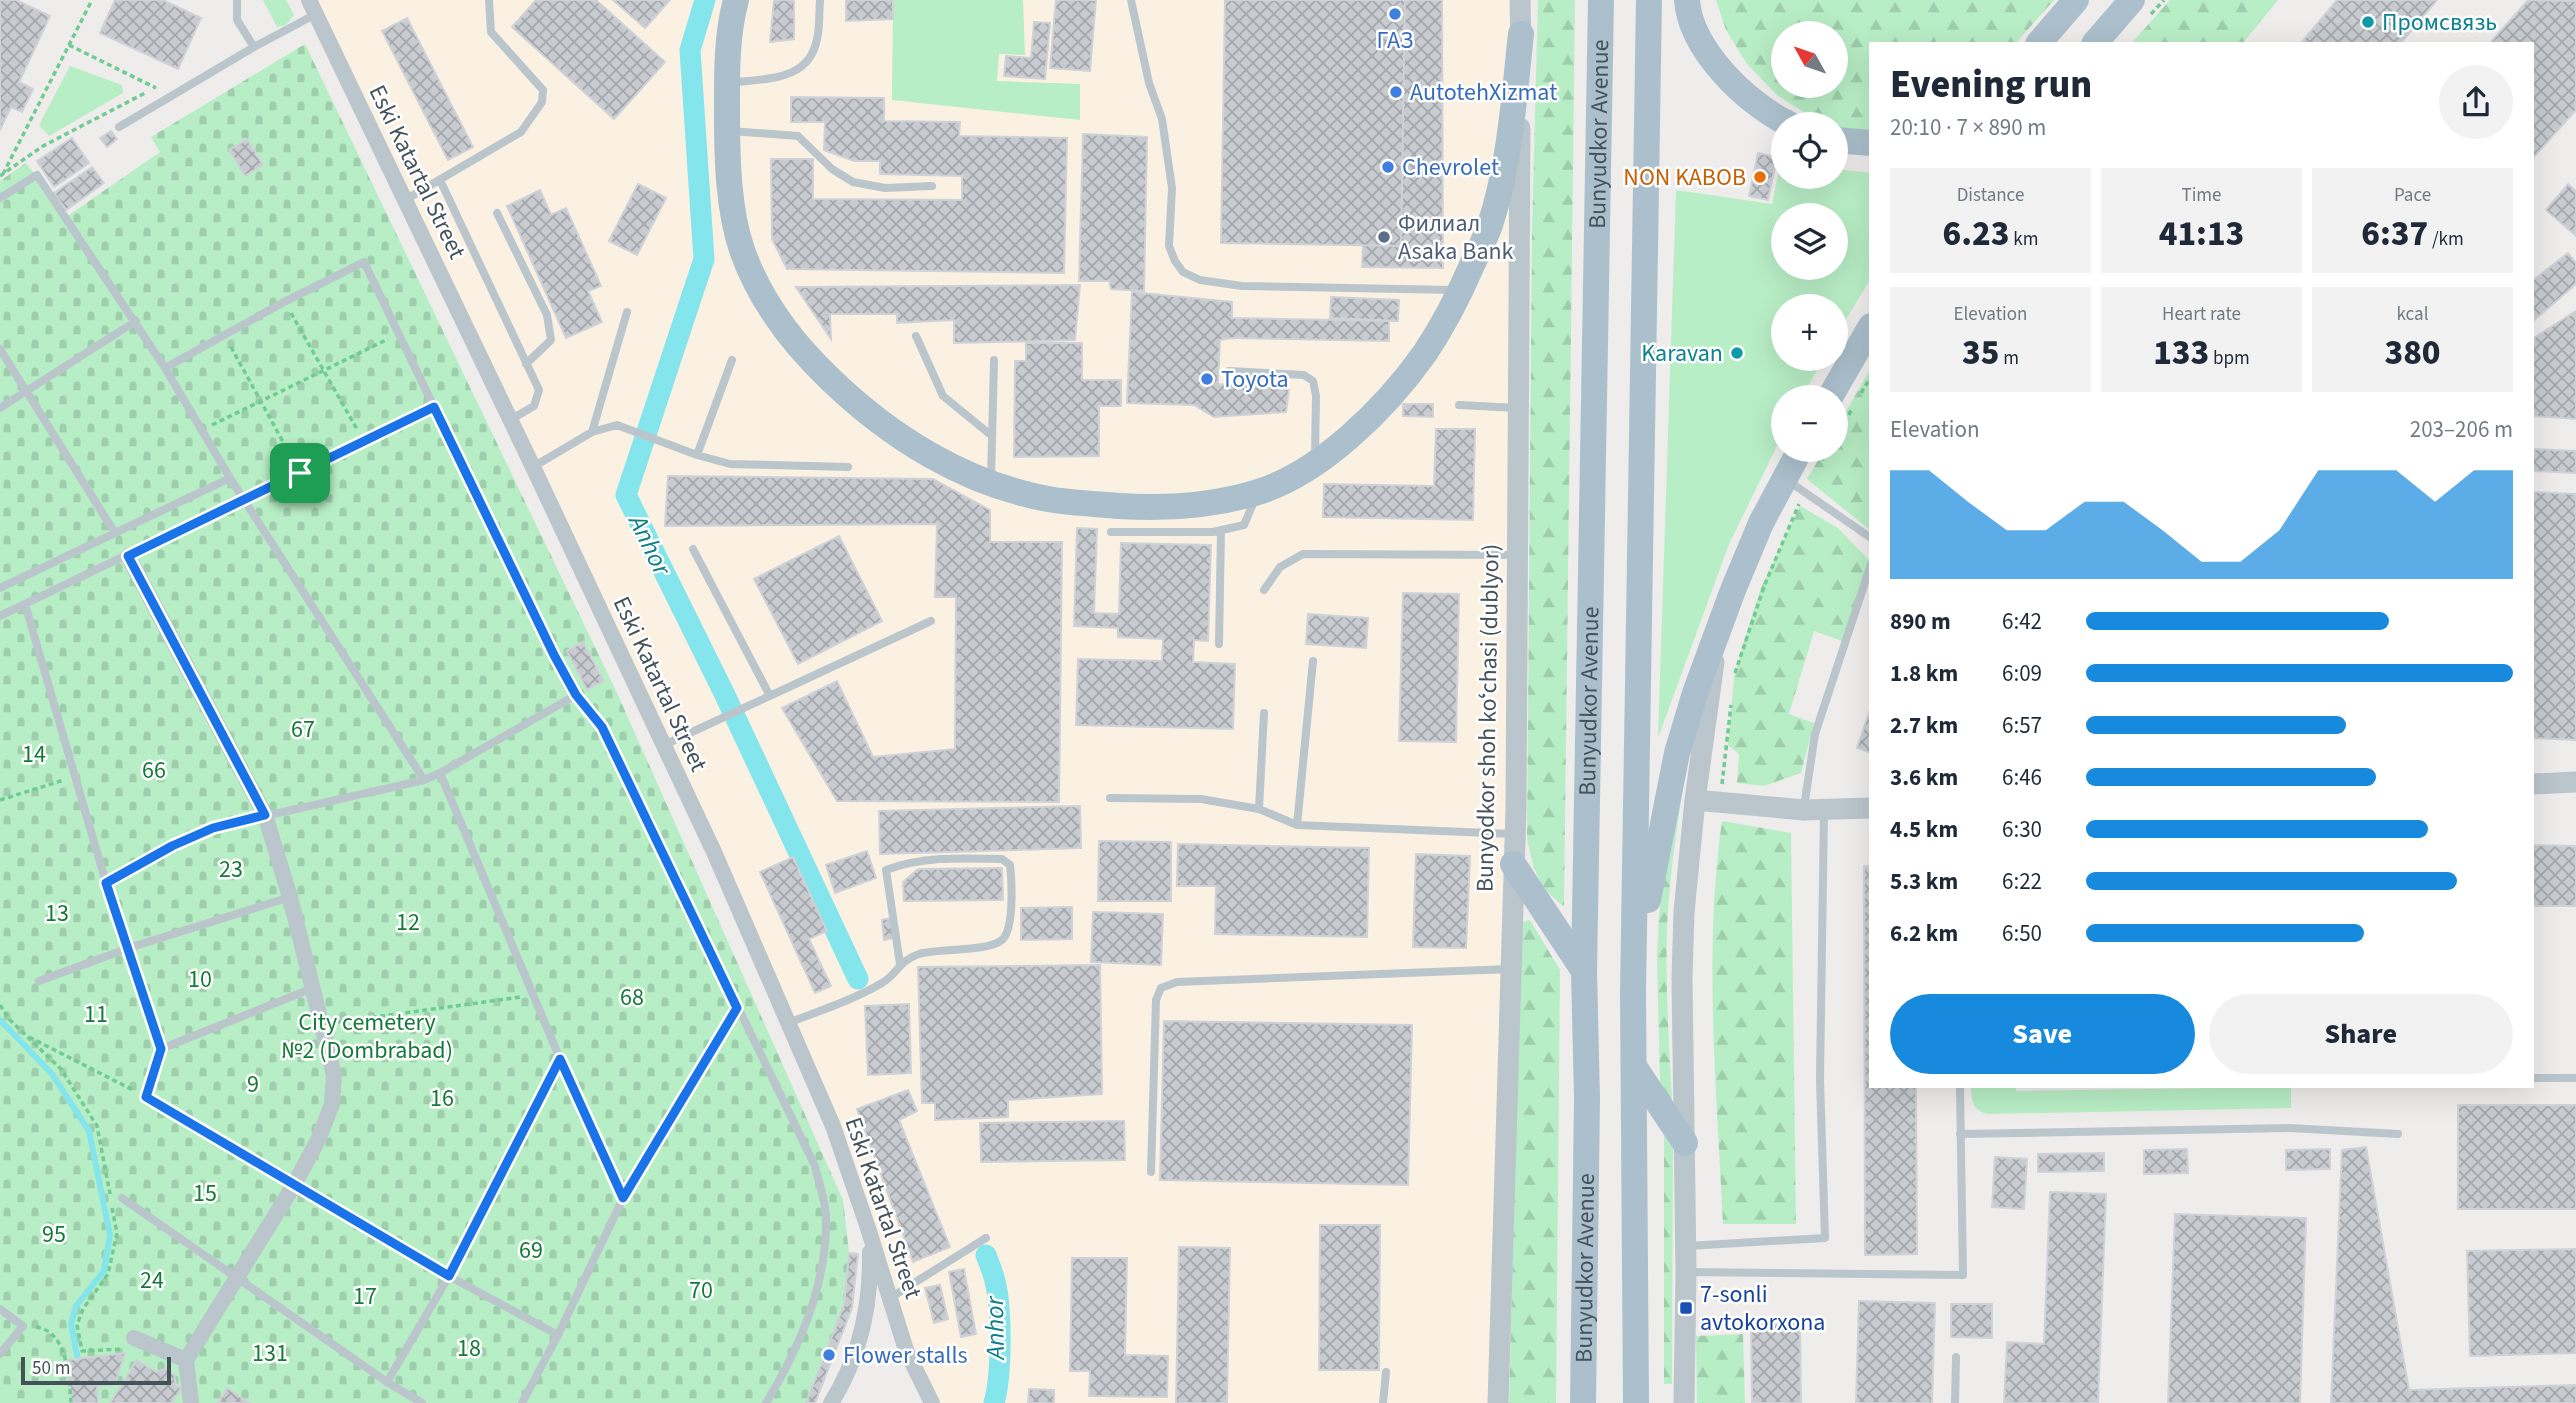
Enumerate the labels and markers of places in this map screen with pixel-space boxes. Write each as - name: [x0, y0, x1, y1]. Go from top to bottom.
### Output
- place label: Промсвязь: [2382, 5, 2497, 40]
- marker: ГАЗ: [1387, 6, 1403, 22]
- marker: Промсвязь: [2360, 14, 2376, 30]
- place label: ГАЗ: [1377, 23, 1413, 58]
- place label: AutotehXizmat: [1410, 75, 1557, 110]
- marker: AutotehXizmat: [1388, 84, 1404, 100]
- place label: Chevrolet: [1402, 150, 1499, 185]
- marker: Chevrolet: [1380, 159, 1396, 175]
- place label: NON KABOB: [1623, 160, 1746, 195]
- marker: NON KABOB: [1752, 169, 1768, 185]
- place label: Филиал Asaka Bank: [1398, 206, 1514, 269]
- marker: Филиал Asaka Bank: [1376, 229, 1392, 245]
- place label: Karavan: [1641, 336, 1723, 371]
- marker: Karavan: [1729, 345, 1745, 361]
- place label: Toyota: [1221, 362, 1289, 397]
- marker: Toyota: [1199, 371, 1215, 387]
- pin: [270, 443, 330, 503]
- place label: 7-sonli avtokorxona: [1700, 1277, 1825, 1340]
- marker: 7-sonli avtokorxona: [1678, 1300, 1694, 1316]
- place label: Flower stalls: [843, 1338, 968, 1373]
- marker: Flower stalls: [821, 1347, 837, 1363]

